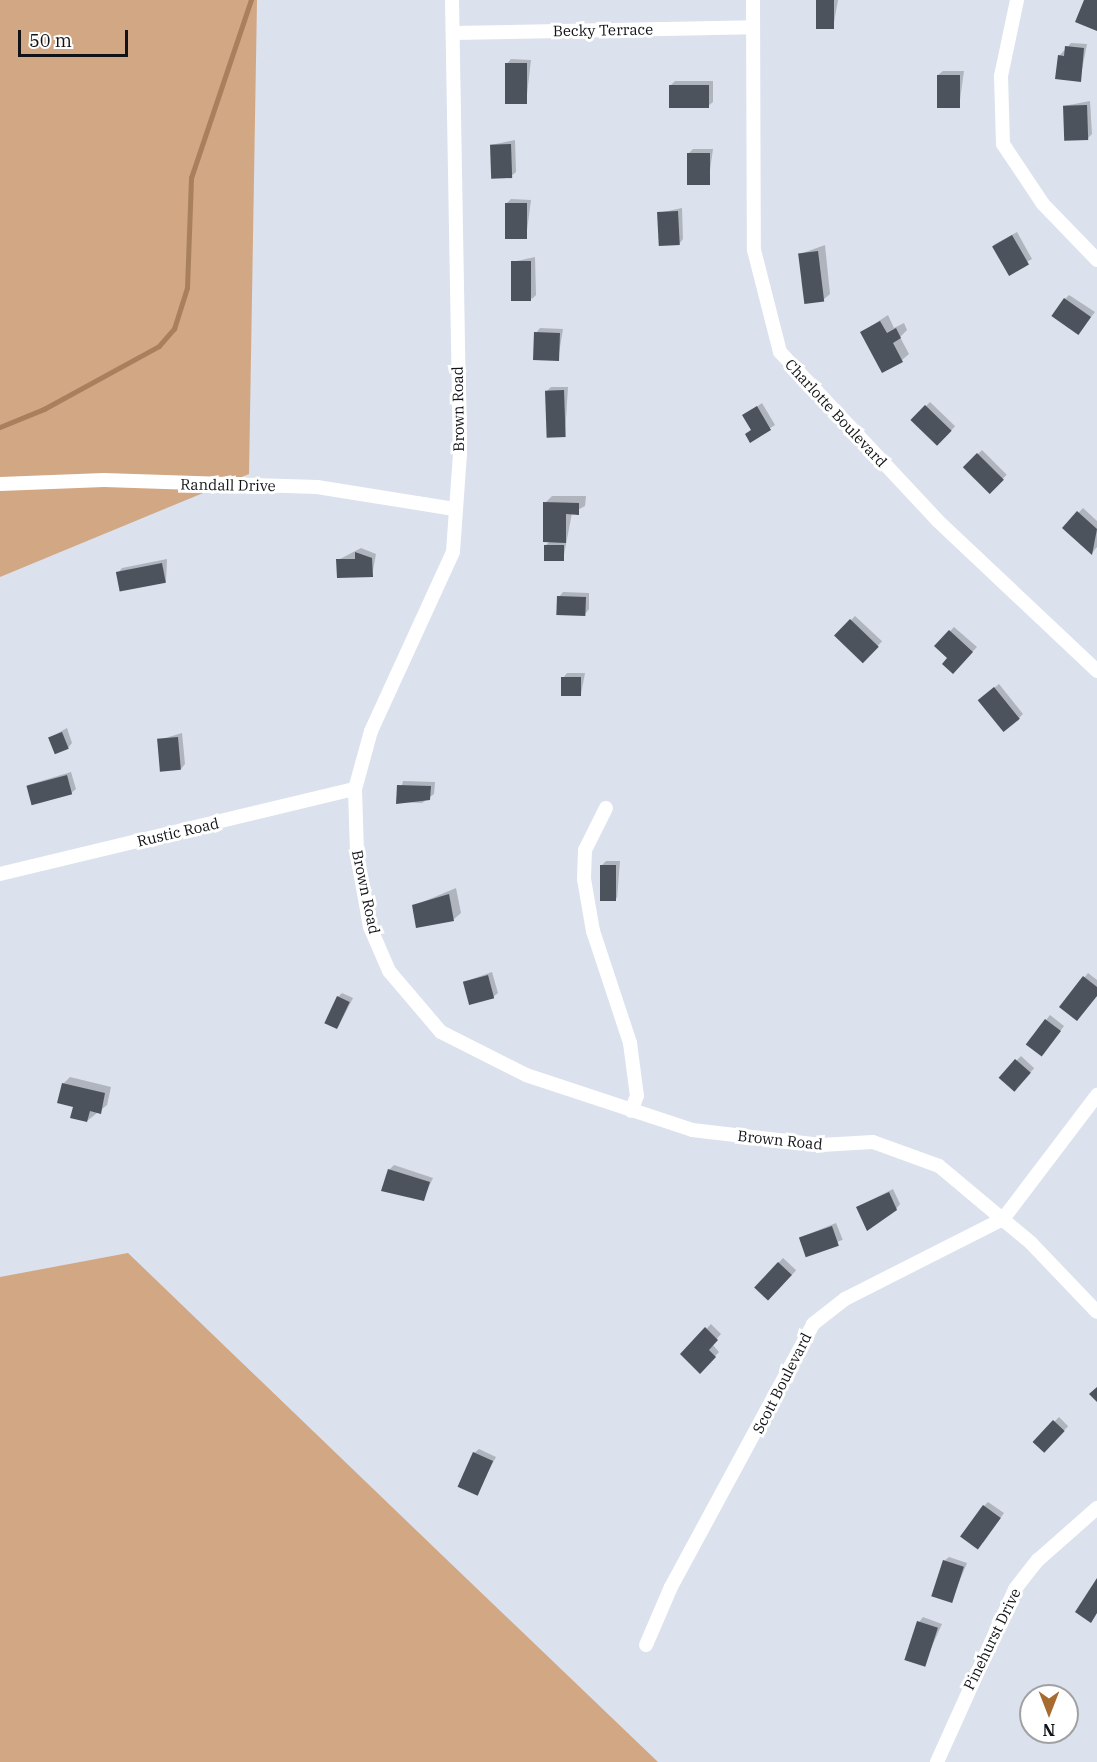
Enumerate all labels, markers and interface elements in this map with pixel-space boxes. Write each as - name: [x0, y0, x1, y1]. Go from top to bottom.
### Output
- scale bar: [21, 18, 130, 56]
- street label: Becky Terrace: [553, 20, 653, 40]
- text: 50 m: [29, 29, 72, 52]
- street label: Charlotte Boulevard: [781, 355, 891, 471]
- street label: Brown Road: [448, 366, 468, 452]
- street label: Randall Drive: [180, 475, 276, 495]
- street label: Rustic Road: [135, 814, 221, 850]
- street label: Brown Road: [348, 848, 384, 936]
- street label: Brown Road: [737, 1127, 823, 1153]
- street label: Scott Boulevard: [749, 1330, 815, 1436]
- street label: Pinehurst Drive: [960, 1585, 1024, 1693]
- north arrow: [1019, 1684, 1079, 1744]
- text: N: [1043, 1720, 1055, 1740]

